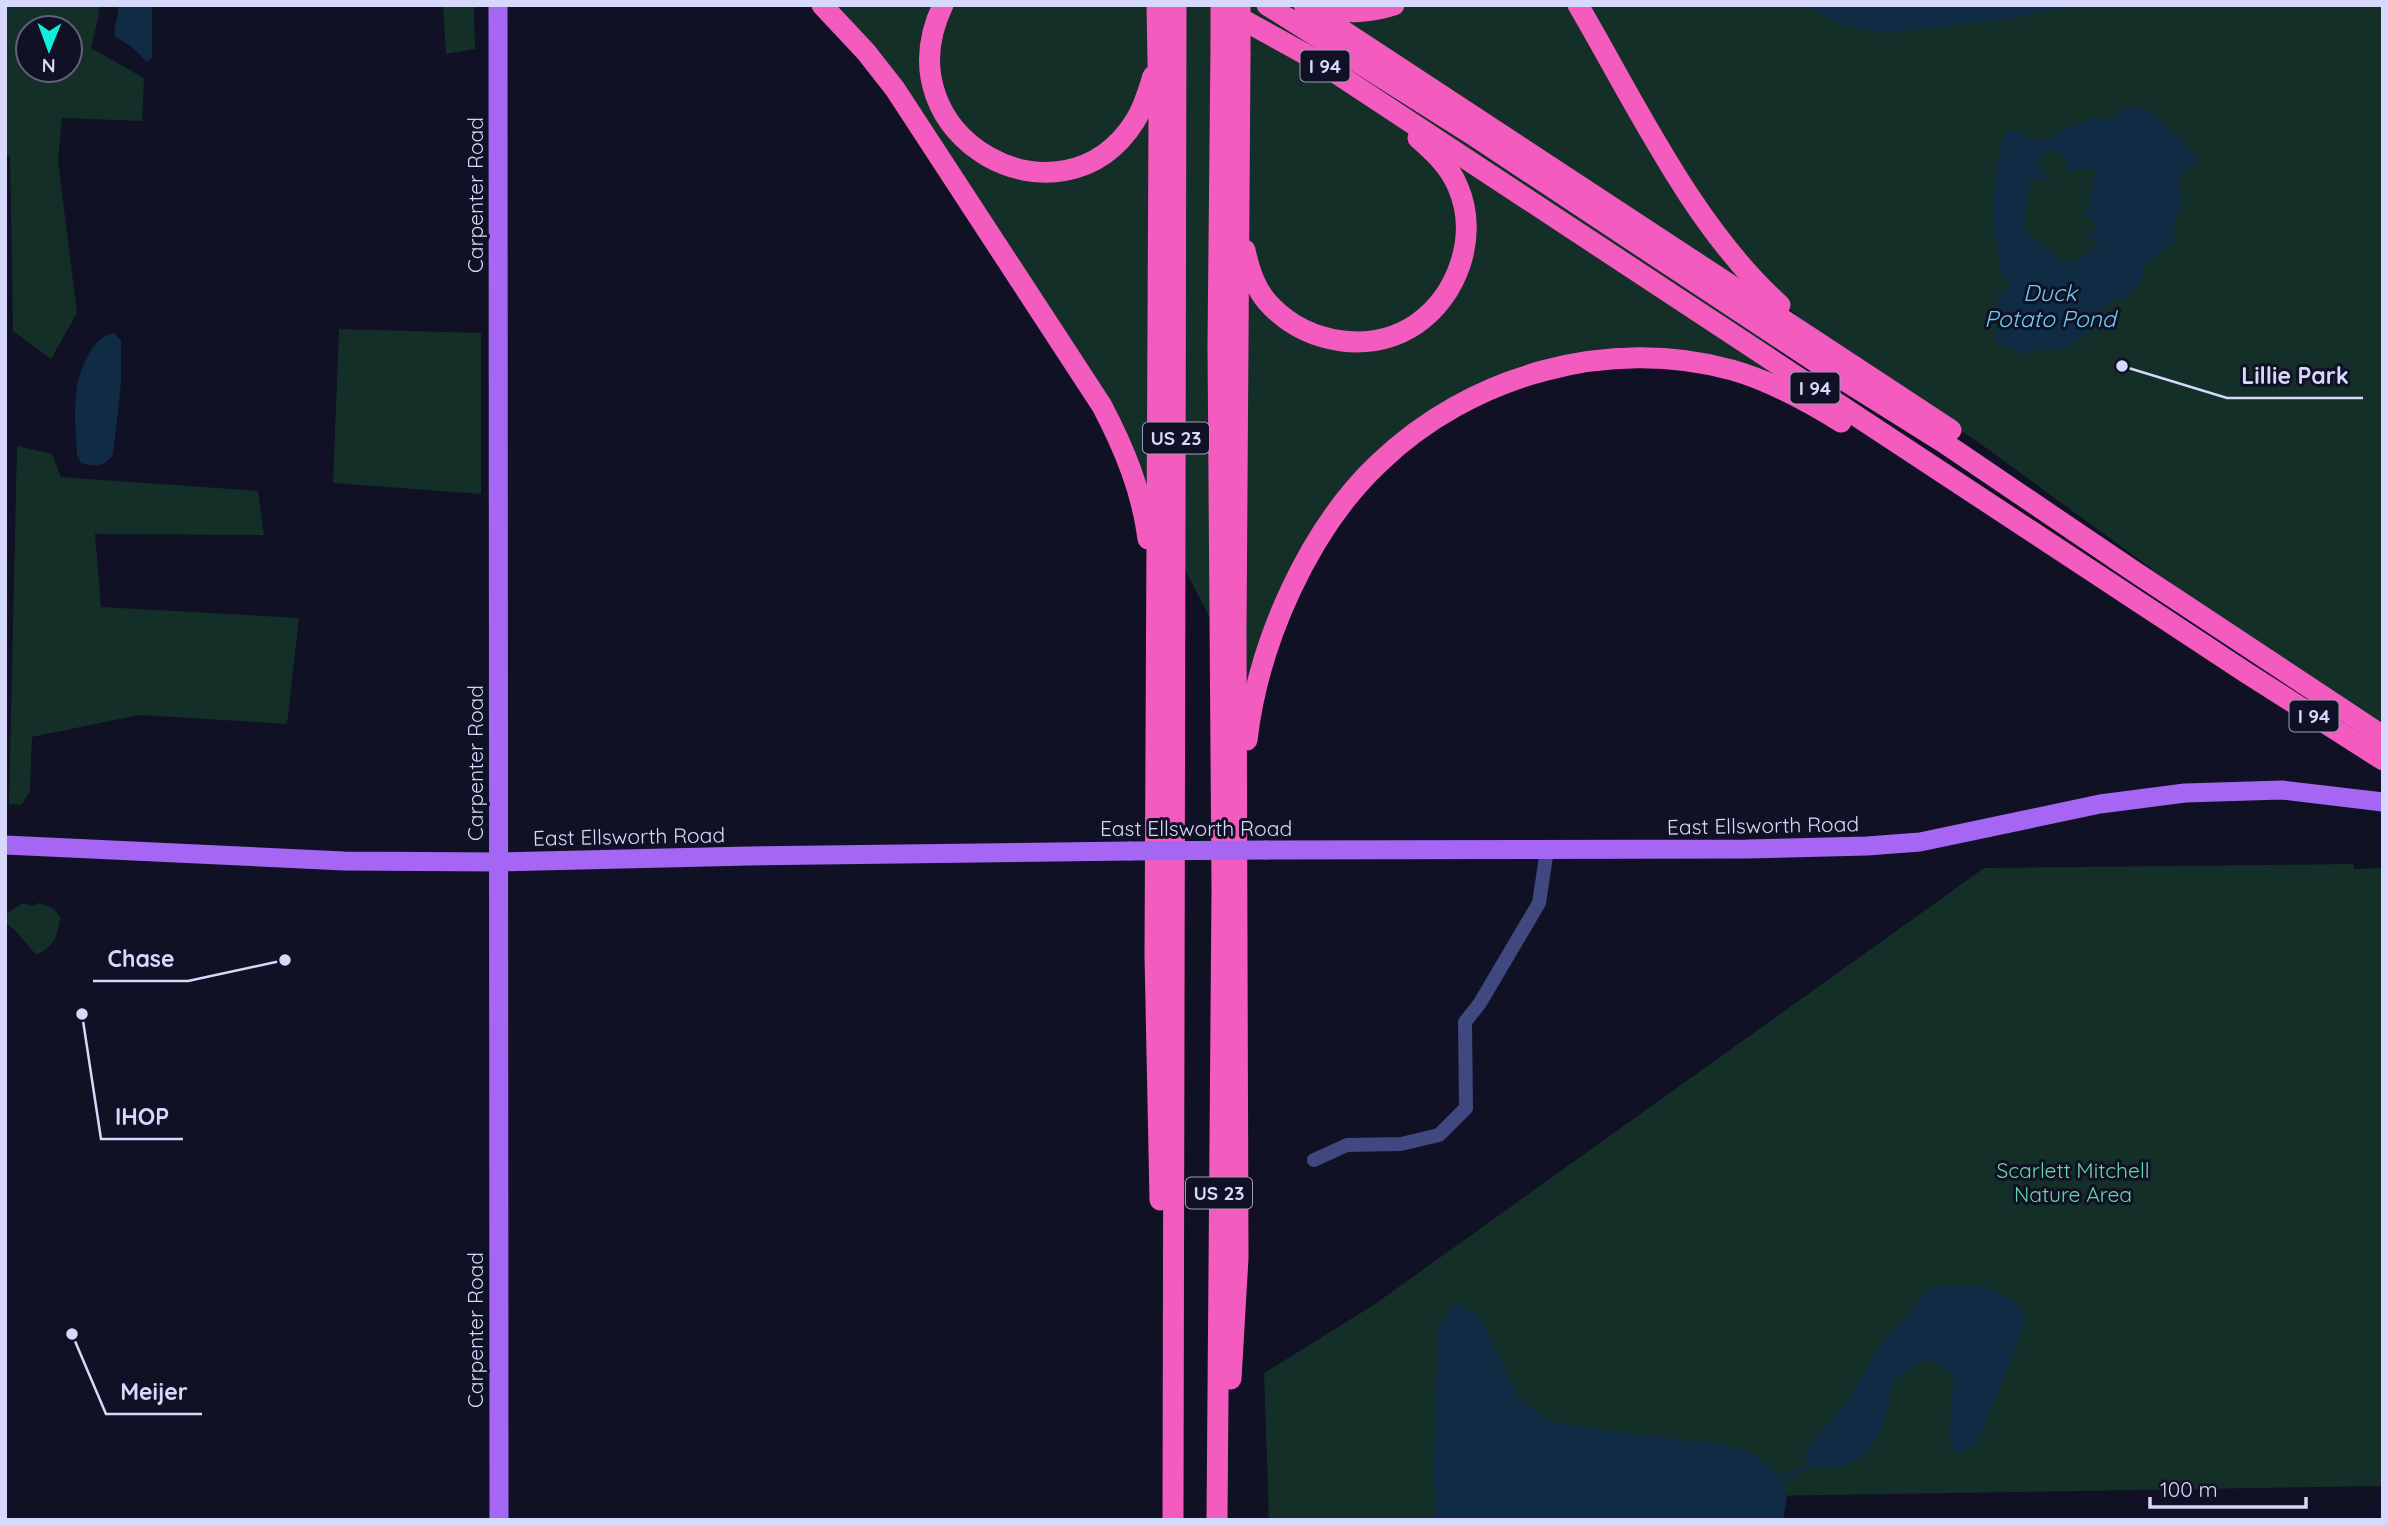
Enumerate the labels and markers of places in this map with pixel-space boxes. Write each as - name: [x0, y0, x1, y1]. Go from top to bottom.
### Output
- callout: Lillie Park: [2227, 354, 2363, 398]
- callout: Chase: [93, 937, 188, 981]
- callout: IHOP: [101, 1095, 183, 1139]
- callout: Meijer: [106, 1370, 202, 1414]

